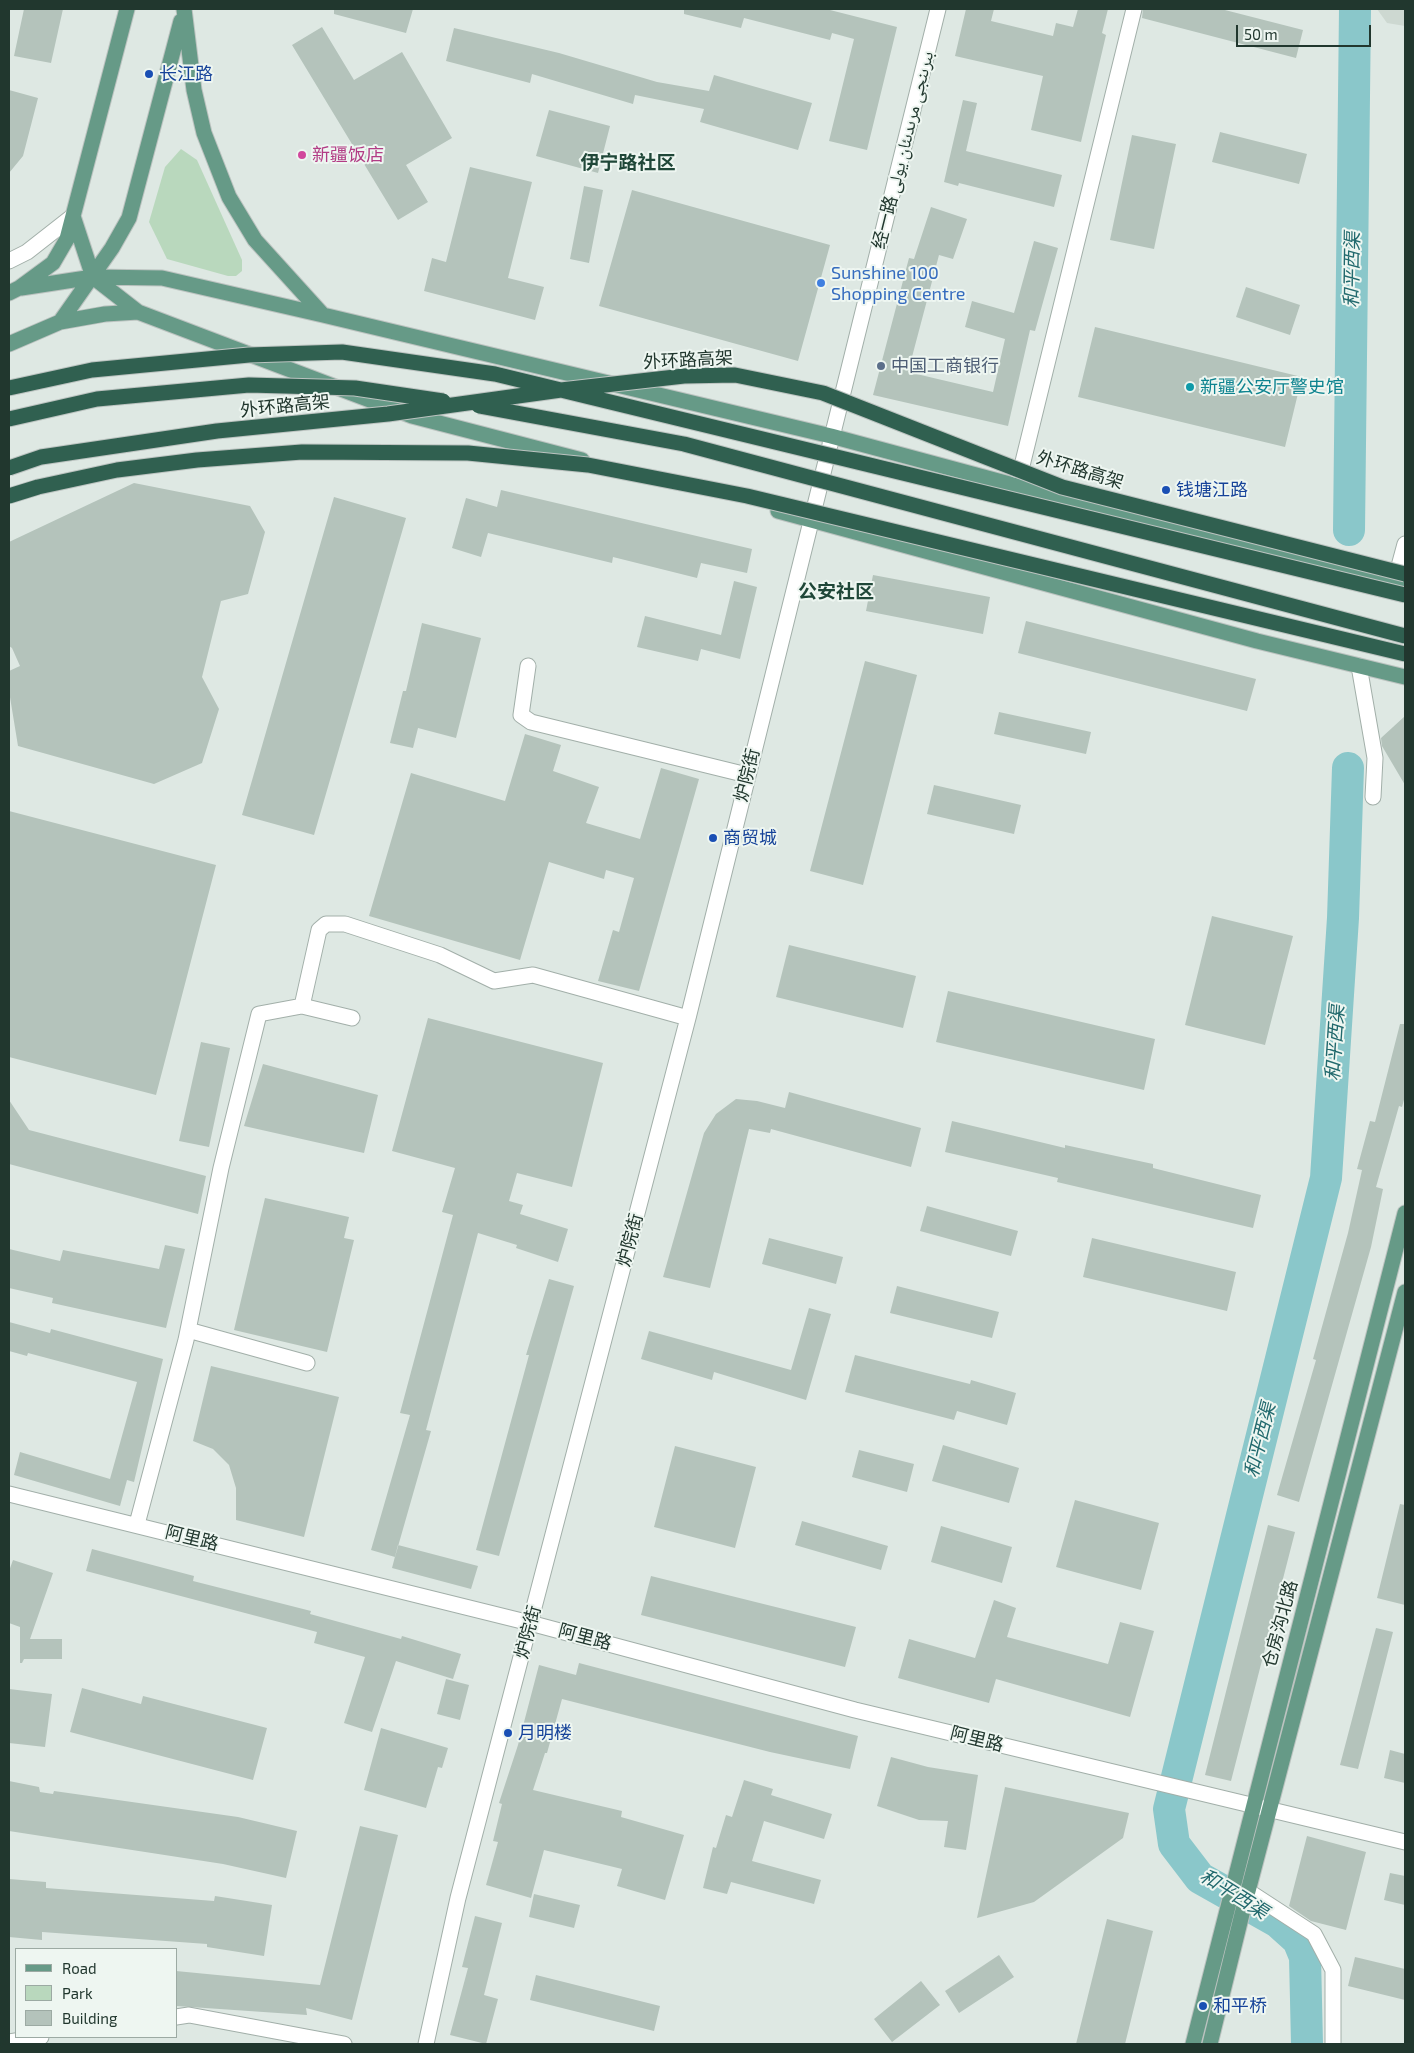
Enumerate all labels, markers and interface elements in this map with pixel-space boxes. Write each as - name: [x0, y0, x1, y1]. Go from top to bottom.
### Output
- scale bar: [1239, 15, 1374, 47]
- text: 50 m: [1244, 25, 1278, 43]
- street label: 经一路 بىرىنجى مرىدىئان يولى: [868, 49, 938, 251]
- place label: 长江路: [159, 63, 213, 85]
- marker: 长江路: [143, 68, 155, 80]
- place label: 新疆饭店: [312, 144, 384, 166]
- marker: 新疆饭店: [296, 149, 308, 161]
- district label: 伊宁路社区: [581, 152, 675, 174]
- water label: 和平西渠: [1340, 232, 1364, 308]
- place label: Sunshine 100 Shopping Centre: [831, 262, 966, 304]
- marker: Sunshine 100 Shopping Centre: [815, 277, 827, 289]
- street label: 外环路高架: [642, 347, 734, 373]
- place label: 中国工商银行: [891, 355, 999, 377]
- marker: 中国工商银行: [875, 360, 887, 372]
- place label: 新疆公安厅警史馆: [1200, 376, 1344, 398]
- marker: 新疆公安厅警史馆: [1184, 381, 1196, 393]
- street label: 外环路高架: [239, 391, 331, 421]
- street label: 外环路高架: [1034, 447, 1126, 493]
- place label: 钱塘江路: [1176, 479, 1248, 501]
- marker: 钱塘江路: [1160, 484, 1172, 496]
- district label: 公安社区: [798, 581, 874, 603]
- street label: 炉院街: [730, 746, 764, 804]
- place label: 商贸城: [723, 827, 777, 849]
- marker: 商贸城: [707, 832, 719, 844]
- water label: 和平西渠: [1321, 1004, 1349, 1082]
- street label: 炉院街: [613, 1211, 647, 1269]
- water label: 和平西渠: [1240, 1400, 1280, 1480]
- street label: 阿里路: [163, 1521, 221, 1555]
- street label: 仓房沟北路: [1258, 1578, 1302, 1670]
- street label: 炉院街: [511, 1603, 545, 1661]
- street label: 阿里路: [556, 1620, 614, 1654]
- place label: 月明楼: [518, 1722, 572, 1744]
- street label: 阿里路: [948, 1722, 1006, 1756]
- marker: 月明楼: [502, 1727, 514, 1739]
- water label: 和平西渠: [1196, 1864, 1272, 1924]
- legend: [15, 1948, 178, 2038]
- text: Road: [62, 1959, 97, 1977]
- text: Park: [62, 1984, 93, 2002]
- place label: 和平桥: [1213, 1995, 1267, 2017]
- marker: 和平桥: [1197, 2000, 1209, 2012]
- text: Building: [62, 2009, 117, 2027]

